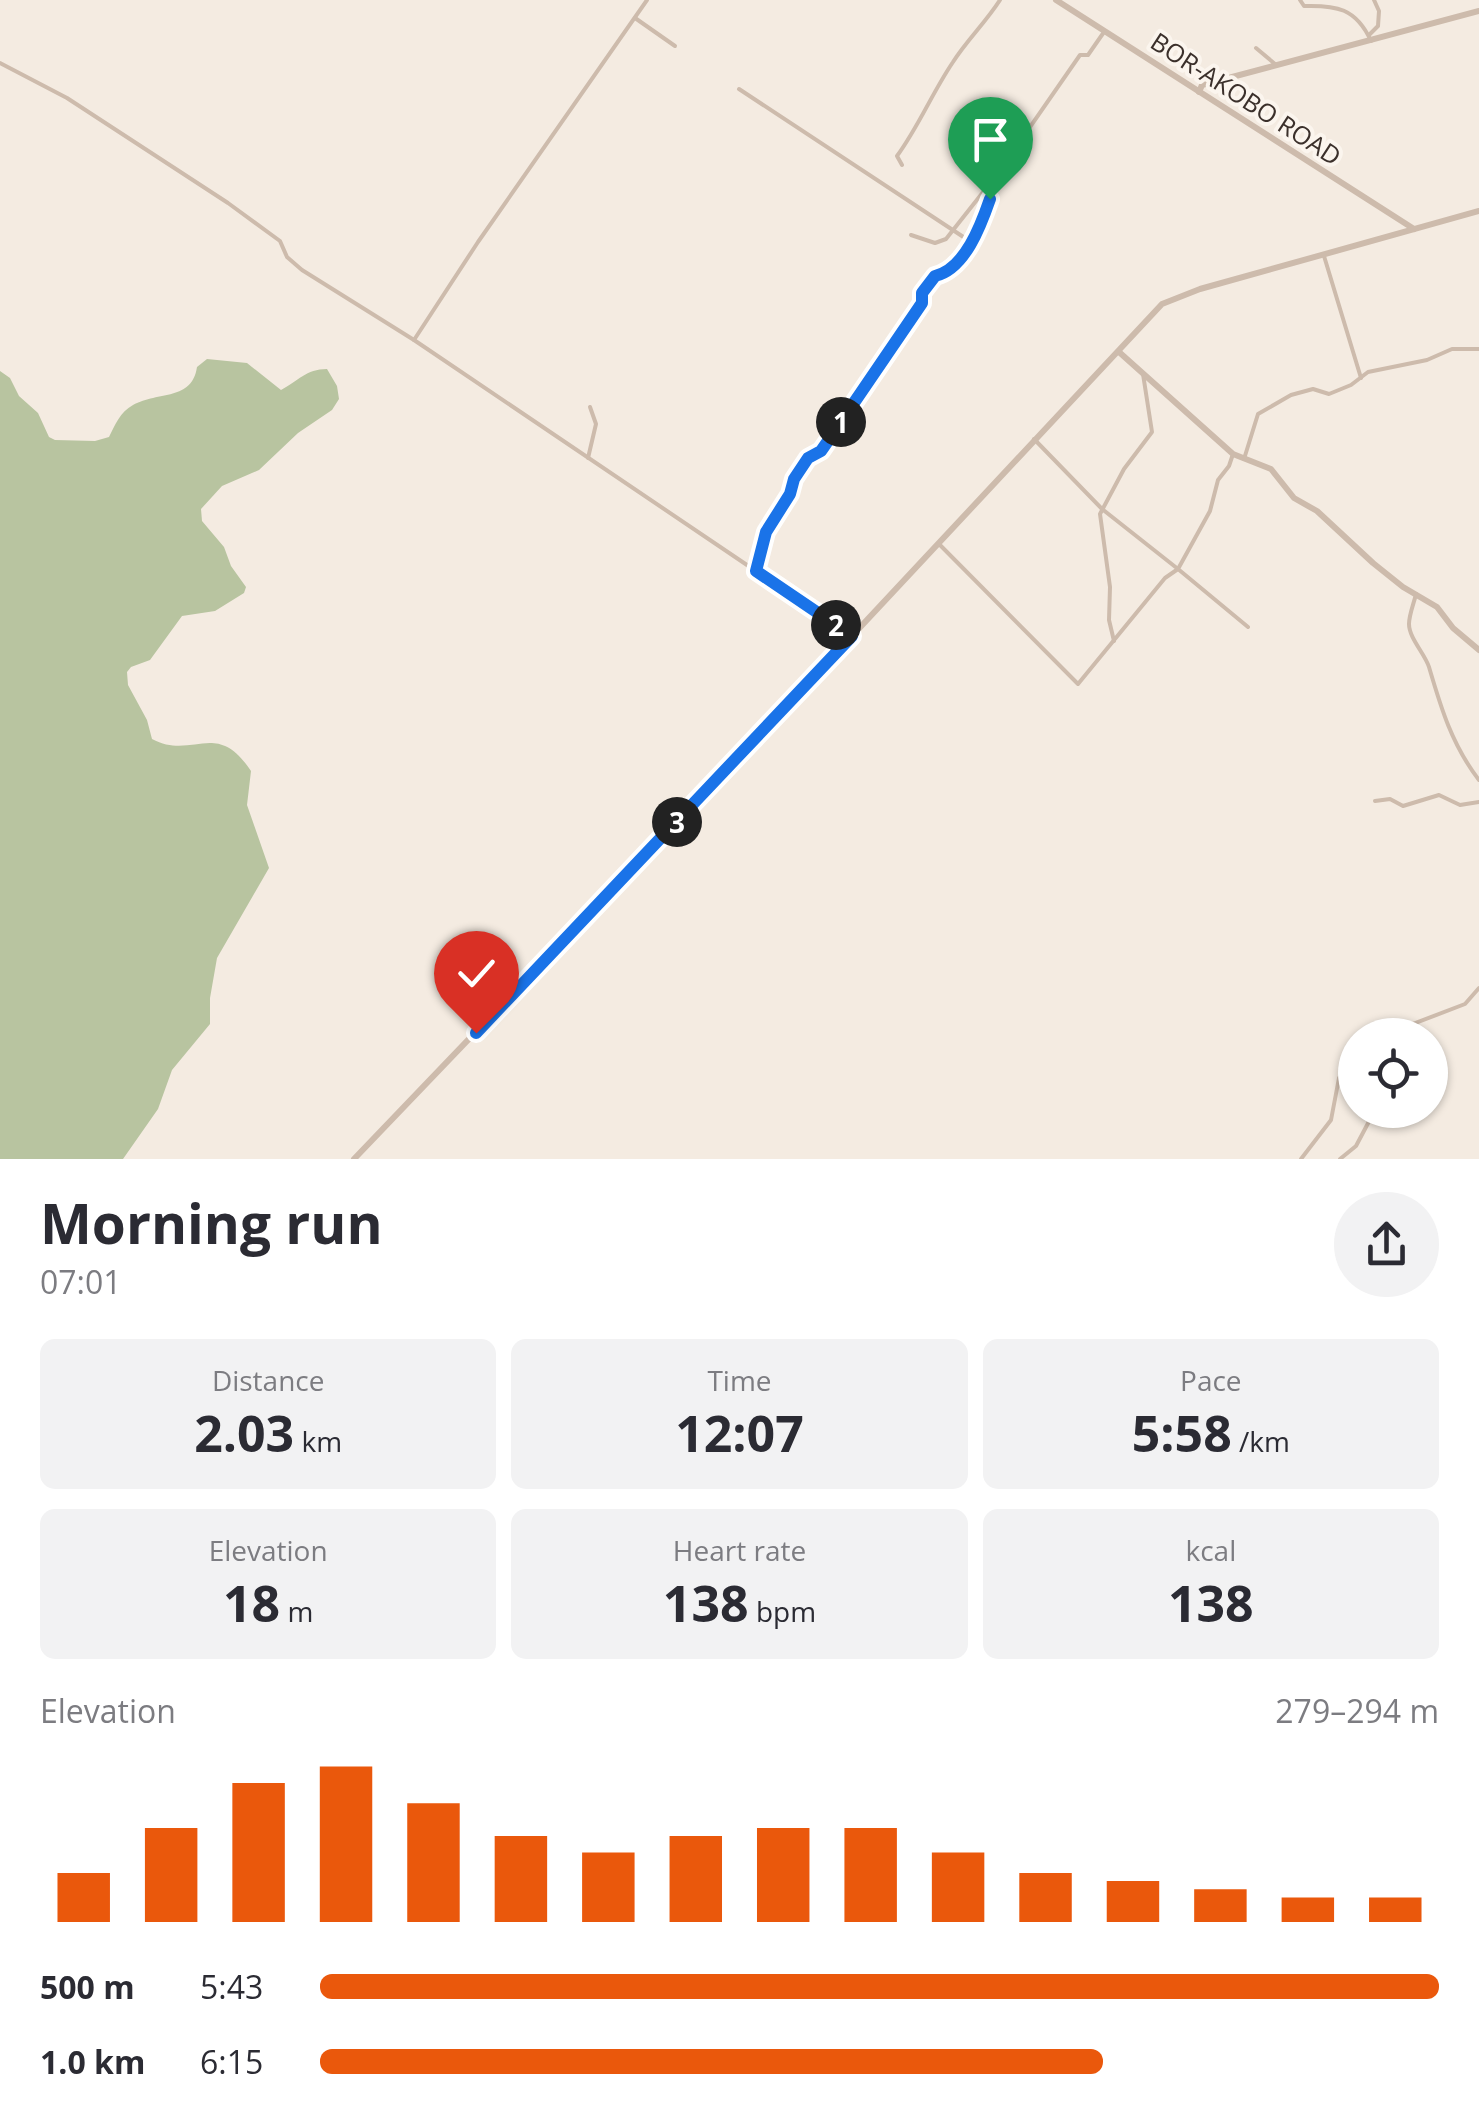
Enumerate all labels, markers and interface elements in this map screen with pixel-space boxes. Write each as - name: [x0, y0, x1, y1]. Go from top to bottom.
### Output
- street label: BOR-AKOBO ROAD: [1145, 24, 1348, 172]
- pin: [948, 97, 1033, 200]
- icon: arrive: [963, 112, 1018, 167]
- pin: 1: [816, 397, 866, 447]
- text: 1: [833, 403, 849, 441]
- pin: 2: [811, 600, 861, 650]
- text: 2: [828, 606, 844, 644]
- pin: 3: [652, 797, 702, 847]
- text: 3: [669, 803, 685, 841]
- pin: [434, 931, 519, 1034]
- icon: check: [449, 946, 504, 1001]
- map controls: [1338, 1018, 1448, 1128]
- button: locate: [1338, 1018, 1448, 1128]
- text: Morning run: [40, 1185, 383, 1260]
- button: share: [1334, 1192, 1439, 1297]
- text: 07:01: [40, 1260, 122, 1303]
- text: Distance: [212, 1361, 324, 1399]
- text: Time: [707, 1361, 772, 1399]
- text: Pace: [1180, 1361, 1242, 1399]
- text: 2.03: [194, 1399, 294, 1467]
- text: 12:07: [675, 1399, 804, 1467]
- text: 5:58: [1132, 1399, 1232, 1467]
- text: km: [294, 1422, 342, 1460]
- text: /km: [1232, 1422, 1290, 1460]
- text: Elevation: [209, 1531, 328, 1569]
- text: Heart rate: [673, 1531, 806, 1569]
- text: kcal: [1185, 1531, 1236, 1569]
- text: 18: [223, 1569, 280, 1637]
- text: 138: [663, 1569, 749, 1637]
- text: 138: [1168, 1569, 1254, 1637]
- text: m: [280, 1592, 313, 1630]
- text: bpm: [749, 1592, 816, 1630]
- text: Elevation: [40, 1689, 176, 1732]
- text: 279–294 m: [1275, 1689, 1439, 1732]
- text: 500 m: [40, 1965, 135, 2008]
- text: 5:43: [200, 1965, 263, 2008]
- text: 1.0 km: [40, 2040, 145, 2083]
- text: 6:15: [200, 2040, 263, 2083]

